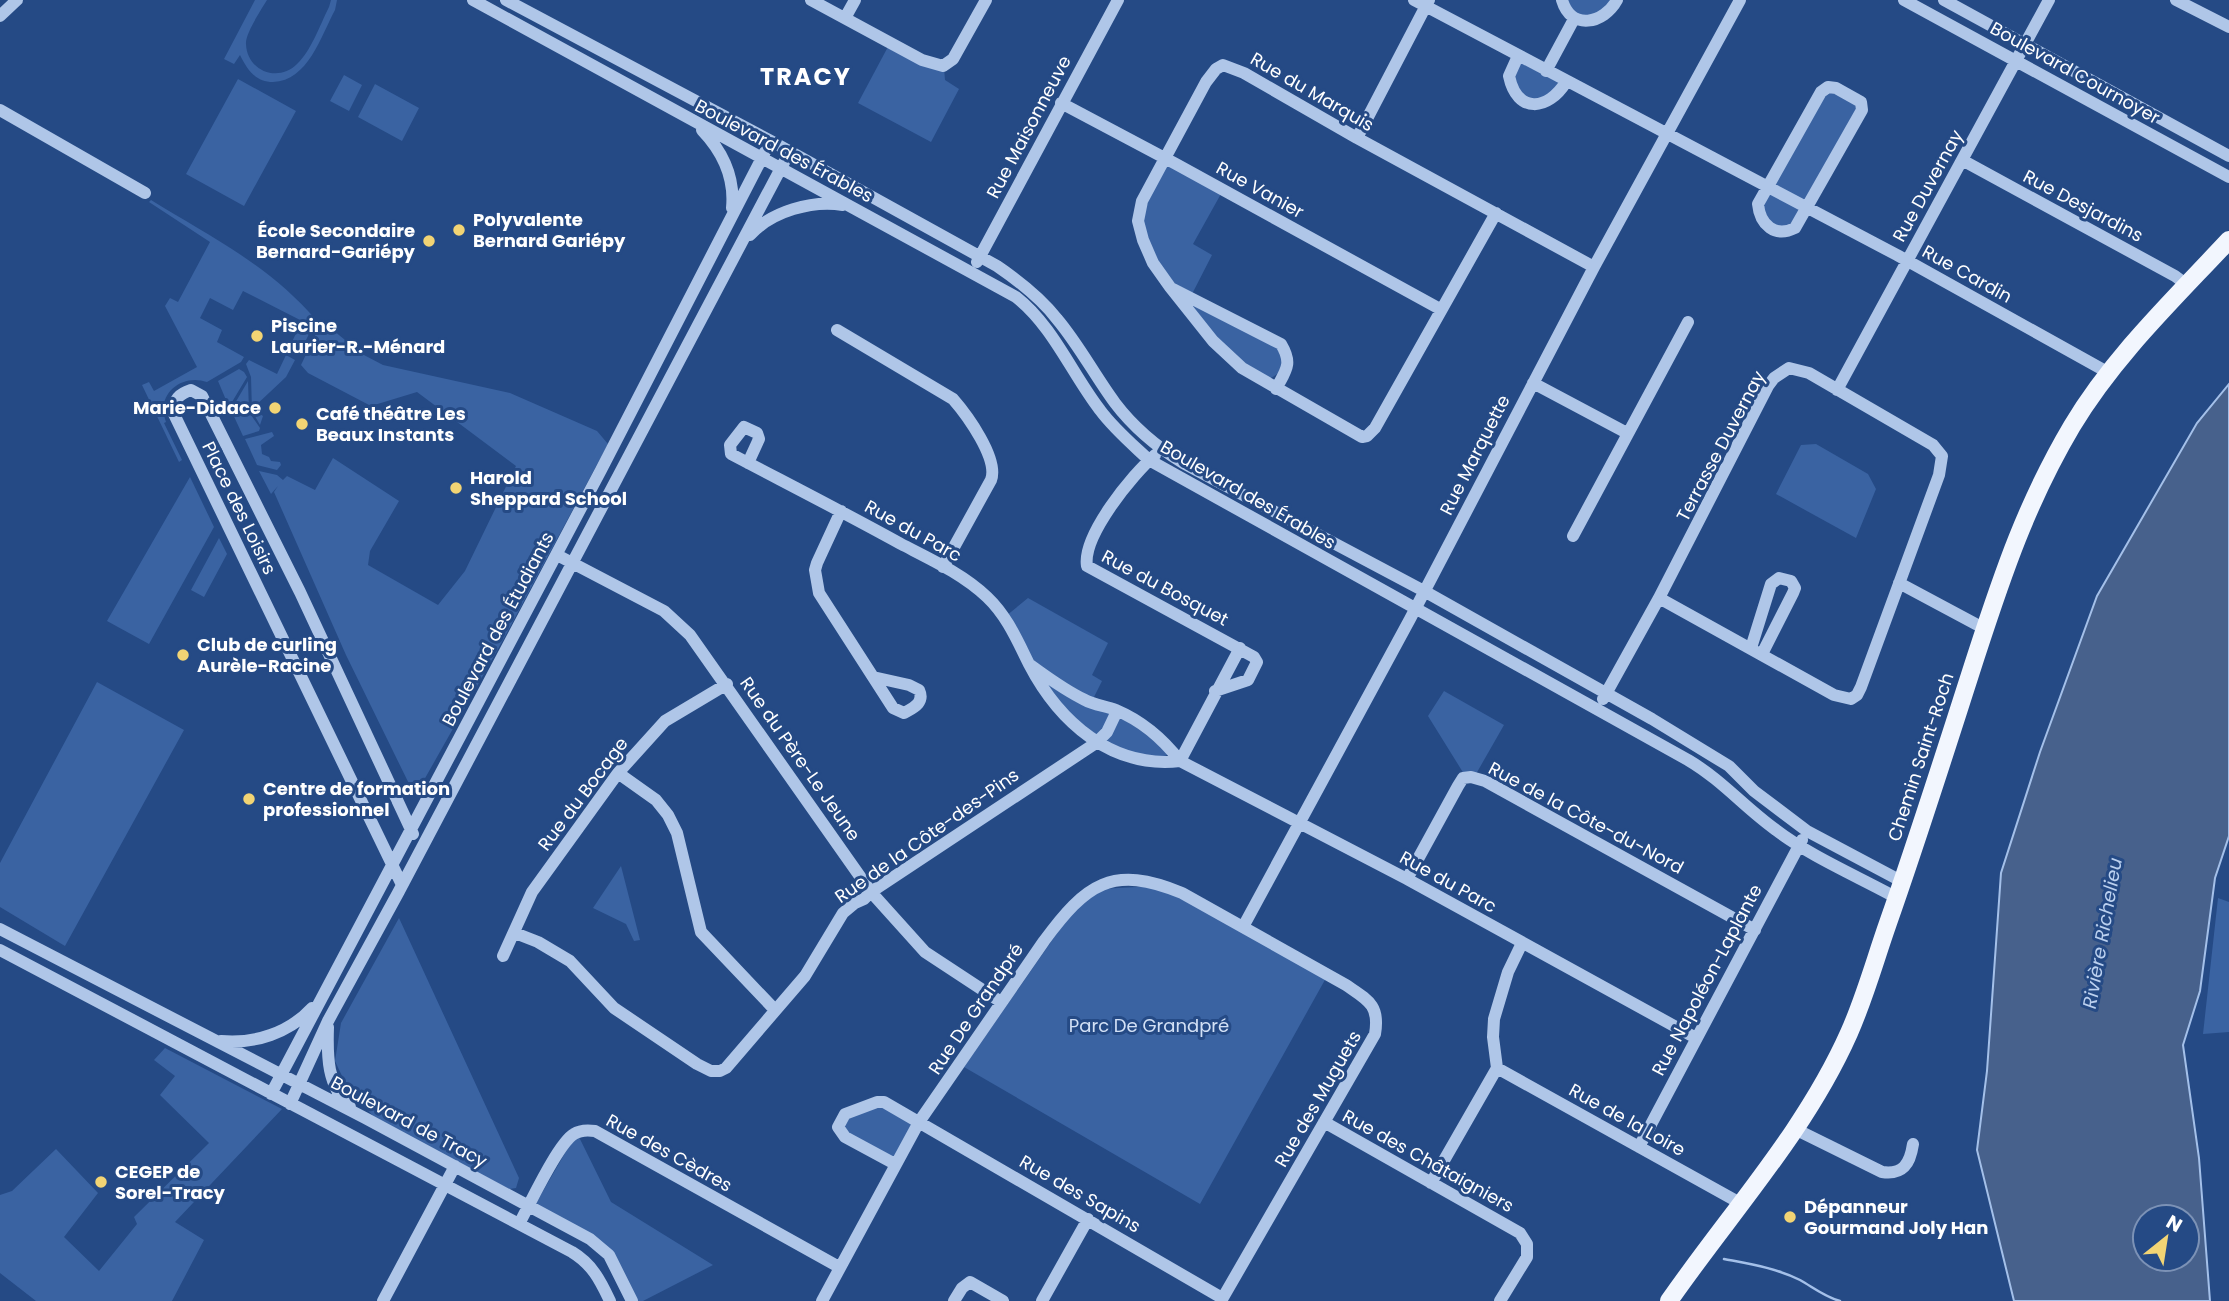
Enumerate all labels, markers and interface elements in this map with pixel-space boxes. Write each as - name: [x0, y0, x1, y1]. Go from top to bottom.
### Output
- street label: Boulevard Cournoyer: [1986, 15, 2165, 130]
- street label: Rue du Marquis: [1246, 46, 1379, 137]
- street label: Rue Maisonneuve: [980, 51, 1077, 203]
- district label: TRACY: [760, 60, 852, 93]
- street label: Boulevard des Érables: [691, 93, 878, 208]
- street label: Rue Duvernay: [1886, 125, 1969, 246]
- street label: Rue Vanier: [1212, 155, 1309, 224]
- street label: Rue Desjardins: [2019, 163, 2148, 248]
- place label: Polyvalente Bernard Gariépy: [473, 207, 626, 253]
- place label: École Secondaire Bernard-Gariépy: [256, 218, 416, 264]
- marker: Polyvalente Bernard Gariépy: [451, 222, 467, 238]
- marker: École Secondaire Bernard-Gariépy: [421, 233, 437, 249]
- street label: Rue Cardin: [1918, 239, 2017, 309]
- place label: Piscine Laurier-R.-Ménard: [271, 313, 445, 359]
- marker: Piscine Laurier-R.-Ménard: [249, 328, 265, 344]
- street label: Terrasse Duvernay: [1670, 366, 1771, 525]
- street label: Rue Marquette: [1433, 390, 1516, 519]
- place label: Marie-Didace: [133, 395, 261, 420]
- marker: Marie-Didace: [267, 400, 283, 416]
- place label: Café théâtre Les Beaux Instants: [316, 401, 466, 447]
- marker: Café théâtre Les Beaux Instants: [294, 416, 310, 432]
- street label: Boulevard des Érables: [1156, 434, 1340, 555]
- street label: Place des Loisirs: [196, 437, 282, 578]
- place label: Harold Sheppard School: [470, 465, 627, 511]
- marker: Harold Sheppard School: [448, 480, 464, 496]
- street label: Rue du Parc: [860, 494, 966, 568]
- street label: Boulevard des Étudiants: [436, 527, 559, 730]
- street label: Rue du Bosquet: [1097, 544, 1233, 632]
- place label: Club de curling Aurèle-Racine: [197, 632, 337, 678]
- marker: Club de curling Aurèle-Racine: [175, 647, 191, 663]
- street label: Chemin Saint-Roch: [1881, 669, 1960, 844]
- street label: Rue du Père-Le Jeune: [734, 672, 867, 846]
- street label: Rue du Bocage: [532, 732, 633, 855]
- street label: Rue de la Côte-du-Nord: [1484, 755, 1688, 880]
- street label: Rue de la Côte-des-Pins: [830, 762, 1024, 909]
- place label: Centre de formation professionnel: [263, 776, 450, 822]
- marker: Centre de formation professionnel: [241, 791, 257, 807]
- street label: Rue du Parc: [1395, 845, 1501, 919]
- water label: Rivière Richelieu: [2076, 855, 2129, 1011]
- street label: Rue Napoléon-Laplante: [1645, 880, 1768, 1080]
- street label: Rue De Grandpré: [922, 938, 1029, 1079]
- park label: Parc De Grandpré: [1069, 1013, 1229, 1038]
- street label: Rue des Muguets: [1268, 1026, 1367, 1172]
- street label: Boulevard de Tracy: [327, 1070, 492, 1173]
- street label: Rue de la Loire: [1565, 1077, 1690, 1162]
- street label: Rue des Châtaigniers: [1338, 1103, 1518, 1218]
- street label: Rue des Cèdres: [602, 1108, 737, 1198]
- street label: Rue des Sapins: [1015, 1149, 1145, 1238]
- place label: CEGEP de Sorel-Tracy: [115, 1159, 226, 1205]
- marker: CEGEP de Sorel-Tracy: [93, 1174, 109, 1190]
- place label: Dépanneur Gourmand Joly Han: [1804, 1194, 1988, 1240]
- north arrow: [2131, 1203, 2201, 1273]
- text: N: [2161, 1208, 2187, 1239]
- marker: Dépanneur Gourmand Joly Han: [1782, 1209, 1798, 1225]

